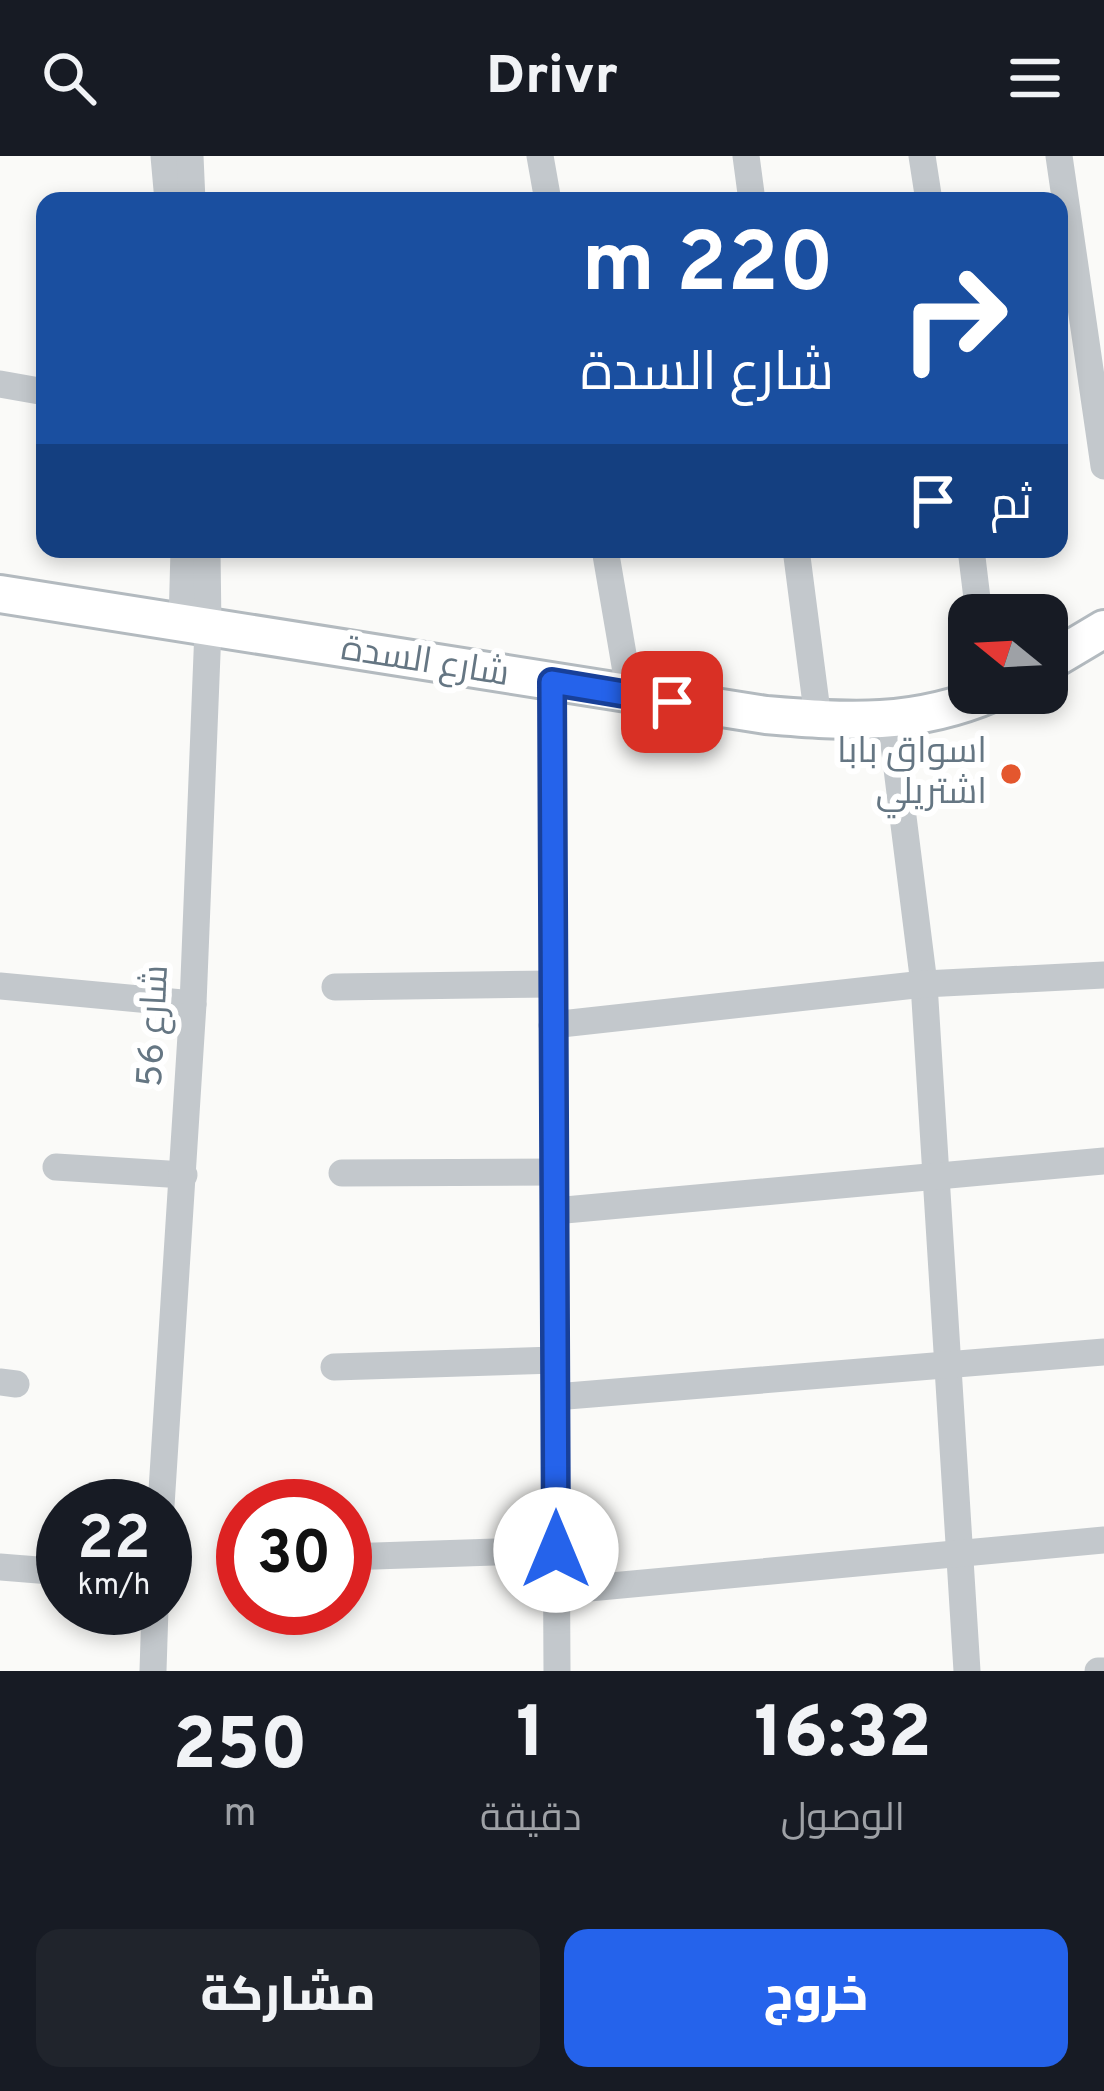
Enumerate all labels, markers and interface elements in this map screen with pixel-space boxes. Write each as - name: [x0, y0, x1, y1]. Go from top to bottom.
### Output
- text: Drivr: [486, 44, 618, 113]
- icon: search: [36, 45, 102, 111]
- icon: menu: [1002, 45, 1068, 111]
- text: 220 m: [581, 215, 834, 321]
- icon: right: [876, 240, 1032, 396]
- text: شارع السدة: [580, 341, 834, 410]
- icon: arrive: [900, 468, 966, 534]
- text: ثم: [990, 478, 1032, 535]
- north arrow: [948, 594, 1068, 714]
- map controls: [948, 594, 1068, 714]
- street label: شارع السدة: [338, 627, 512, 699]
- pin: [621, 651, 723, 753]
- icon: arrive: [639, 669, 705, 735]
- place label: اسواق بابا اشتريلي: [837, 730, 987, 819]
- marker: اسواق بابا اشتريلي: [998, 761, 1024, 787]
- street label: شارع 56: [129, 964, 181, 1088]
- speed limit sign: 30: [216, 1479, 372, 1635]
- position arrow: [493, 1487, 619, 1613]
- text: 22: [77, 1504, 151, 1580]
- text: km/h: [78, 1568, 150, 1605]
- text: 1: [516, 1691, 546, 1783]
- text: 16:32: [754, 1691, 932, 1783]
- text: 250: [172, 1703, 308, 1795]
- text: m: [224, 1791, 257, 1840]
- text: دقيقة: [480, 1796, 582, 1845]
- text: الوصول: [781, 1796, 905, 1845]
- button: مشاركة: [36, 1929, 540, 2067]
- button: خروج: [564, 1929, 1068, 2067]

